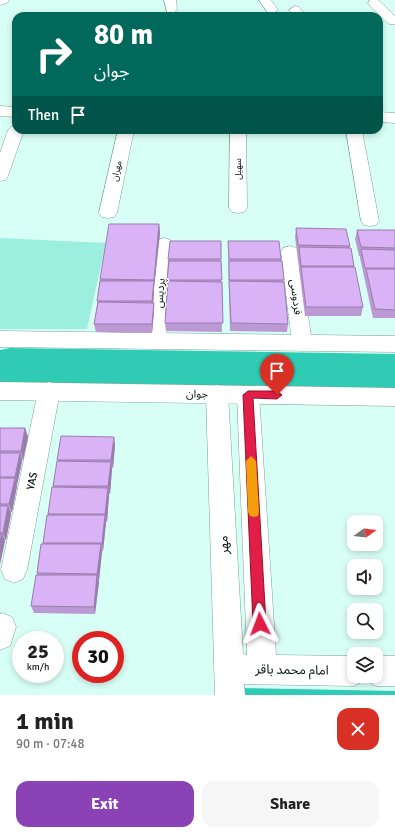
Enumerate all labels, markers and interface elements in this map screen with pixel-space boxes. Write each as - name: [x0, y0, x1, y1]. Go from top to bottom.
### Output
- text: 80 m: [94, 18, 153, 52]
- icon: right: [28, 28, 80, 80]
- text: جوان: [94, 60, 130, 82]
- icon: arrive: [67, 104, 89, 126]
- text: Then: [28, 106, 59, 124]
- street label: سهیل: [233, 158, 244, 180]
- street label: مهران: [109, 159, 125, 182]
- street label: پردیس: [152, 278, 169, 309]
- street label: فردوسی: [287, 278, 305, 316]
- pin: [260, 354, 294, 395]
- icon: arrive: [266, 360, 288, 382]
- street label: جوان: [186, 387, 209, 401]
- street label: YAS: [24, 471, 40, 491]
- north arrow: [347, 515, 383, 551]
- map controls: [347, 515, 383, 683]
- street label: مهر: [216, 535, 233, 556]
- button: sound: [347, 559, 383, 595]
- position arrow: [239, 603, 281, 645]
- button: search: [347, 603, 383, 639]
- speed limit sign: 30: [72, 631, 124, 683]
- text: 25: [27, 639, 49, 664]
- button: layers: [347, 647, 383, 683]
- text: km/h: [27, 661, 49, 673]
- street label: امام محمد باقر: [254, 661, 329, 680]
- text: 1 min: [16, 706, 74, 736]
- button: close: [337, 708, 379, 750]
- text: 90 m · 07:48: [16, 736, 85, 752]
- button: Exit: [16, 781, 194, 827]
- button: Share: [202, 781, 379, 827]

